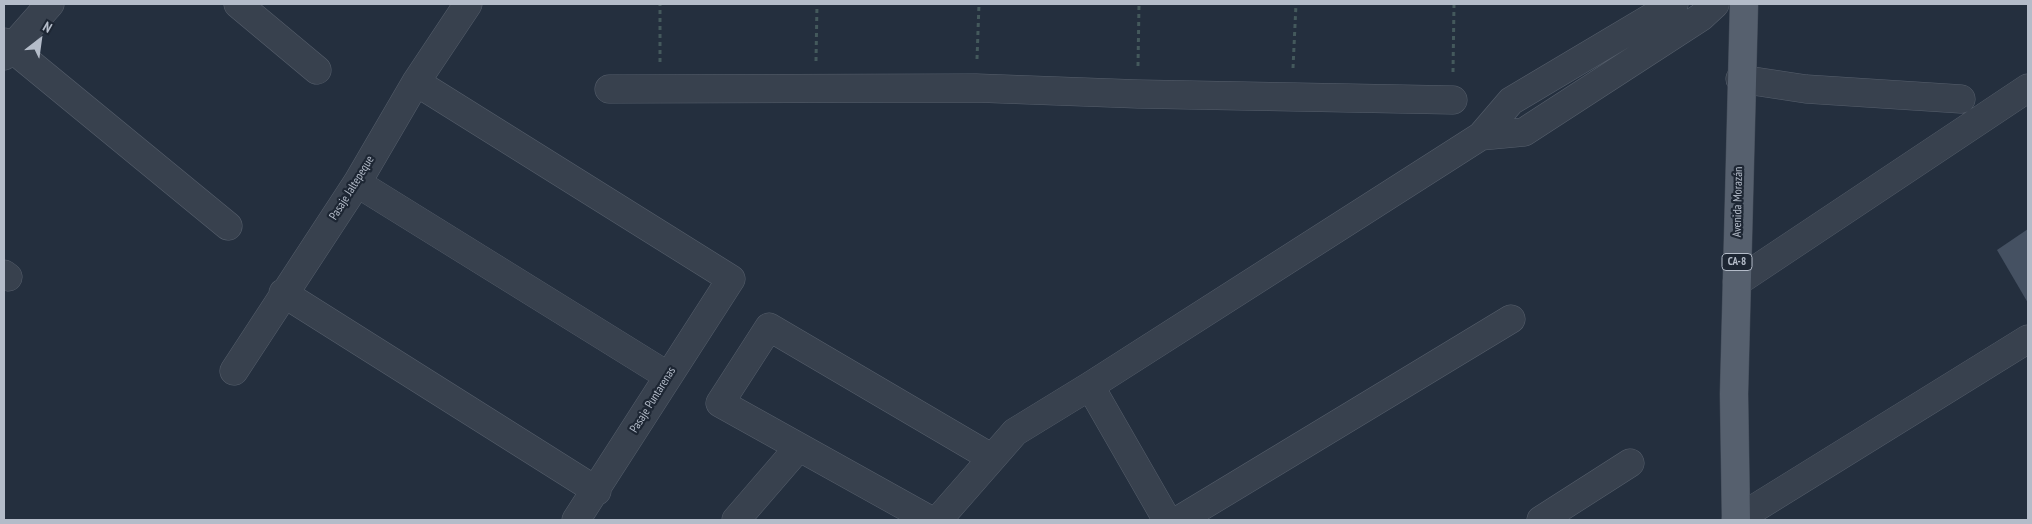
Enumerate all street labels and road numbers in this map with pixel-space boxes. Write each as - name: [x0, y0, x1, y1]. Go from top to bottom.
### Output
- street label: Pasaje Jaltepeque: [327, 153, 377, 223]
- street label: Avenida Morazán: [1730, 167, 1746, 237]
- road number: CA-8: [1722, 253, 1752, 270]
- street label: Pasaje Puntarenas: [627, 364, 679, 436]

